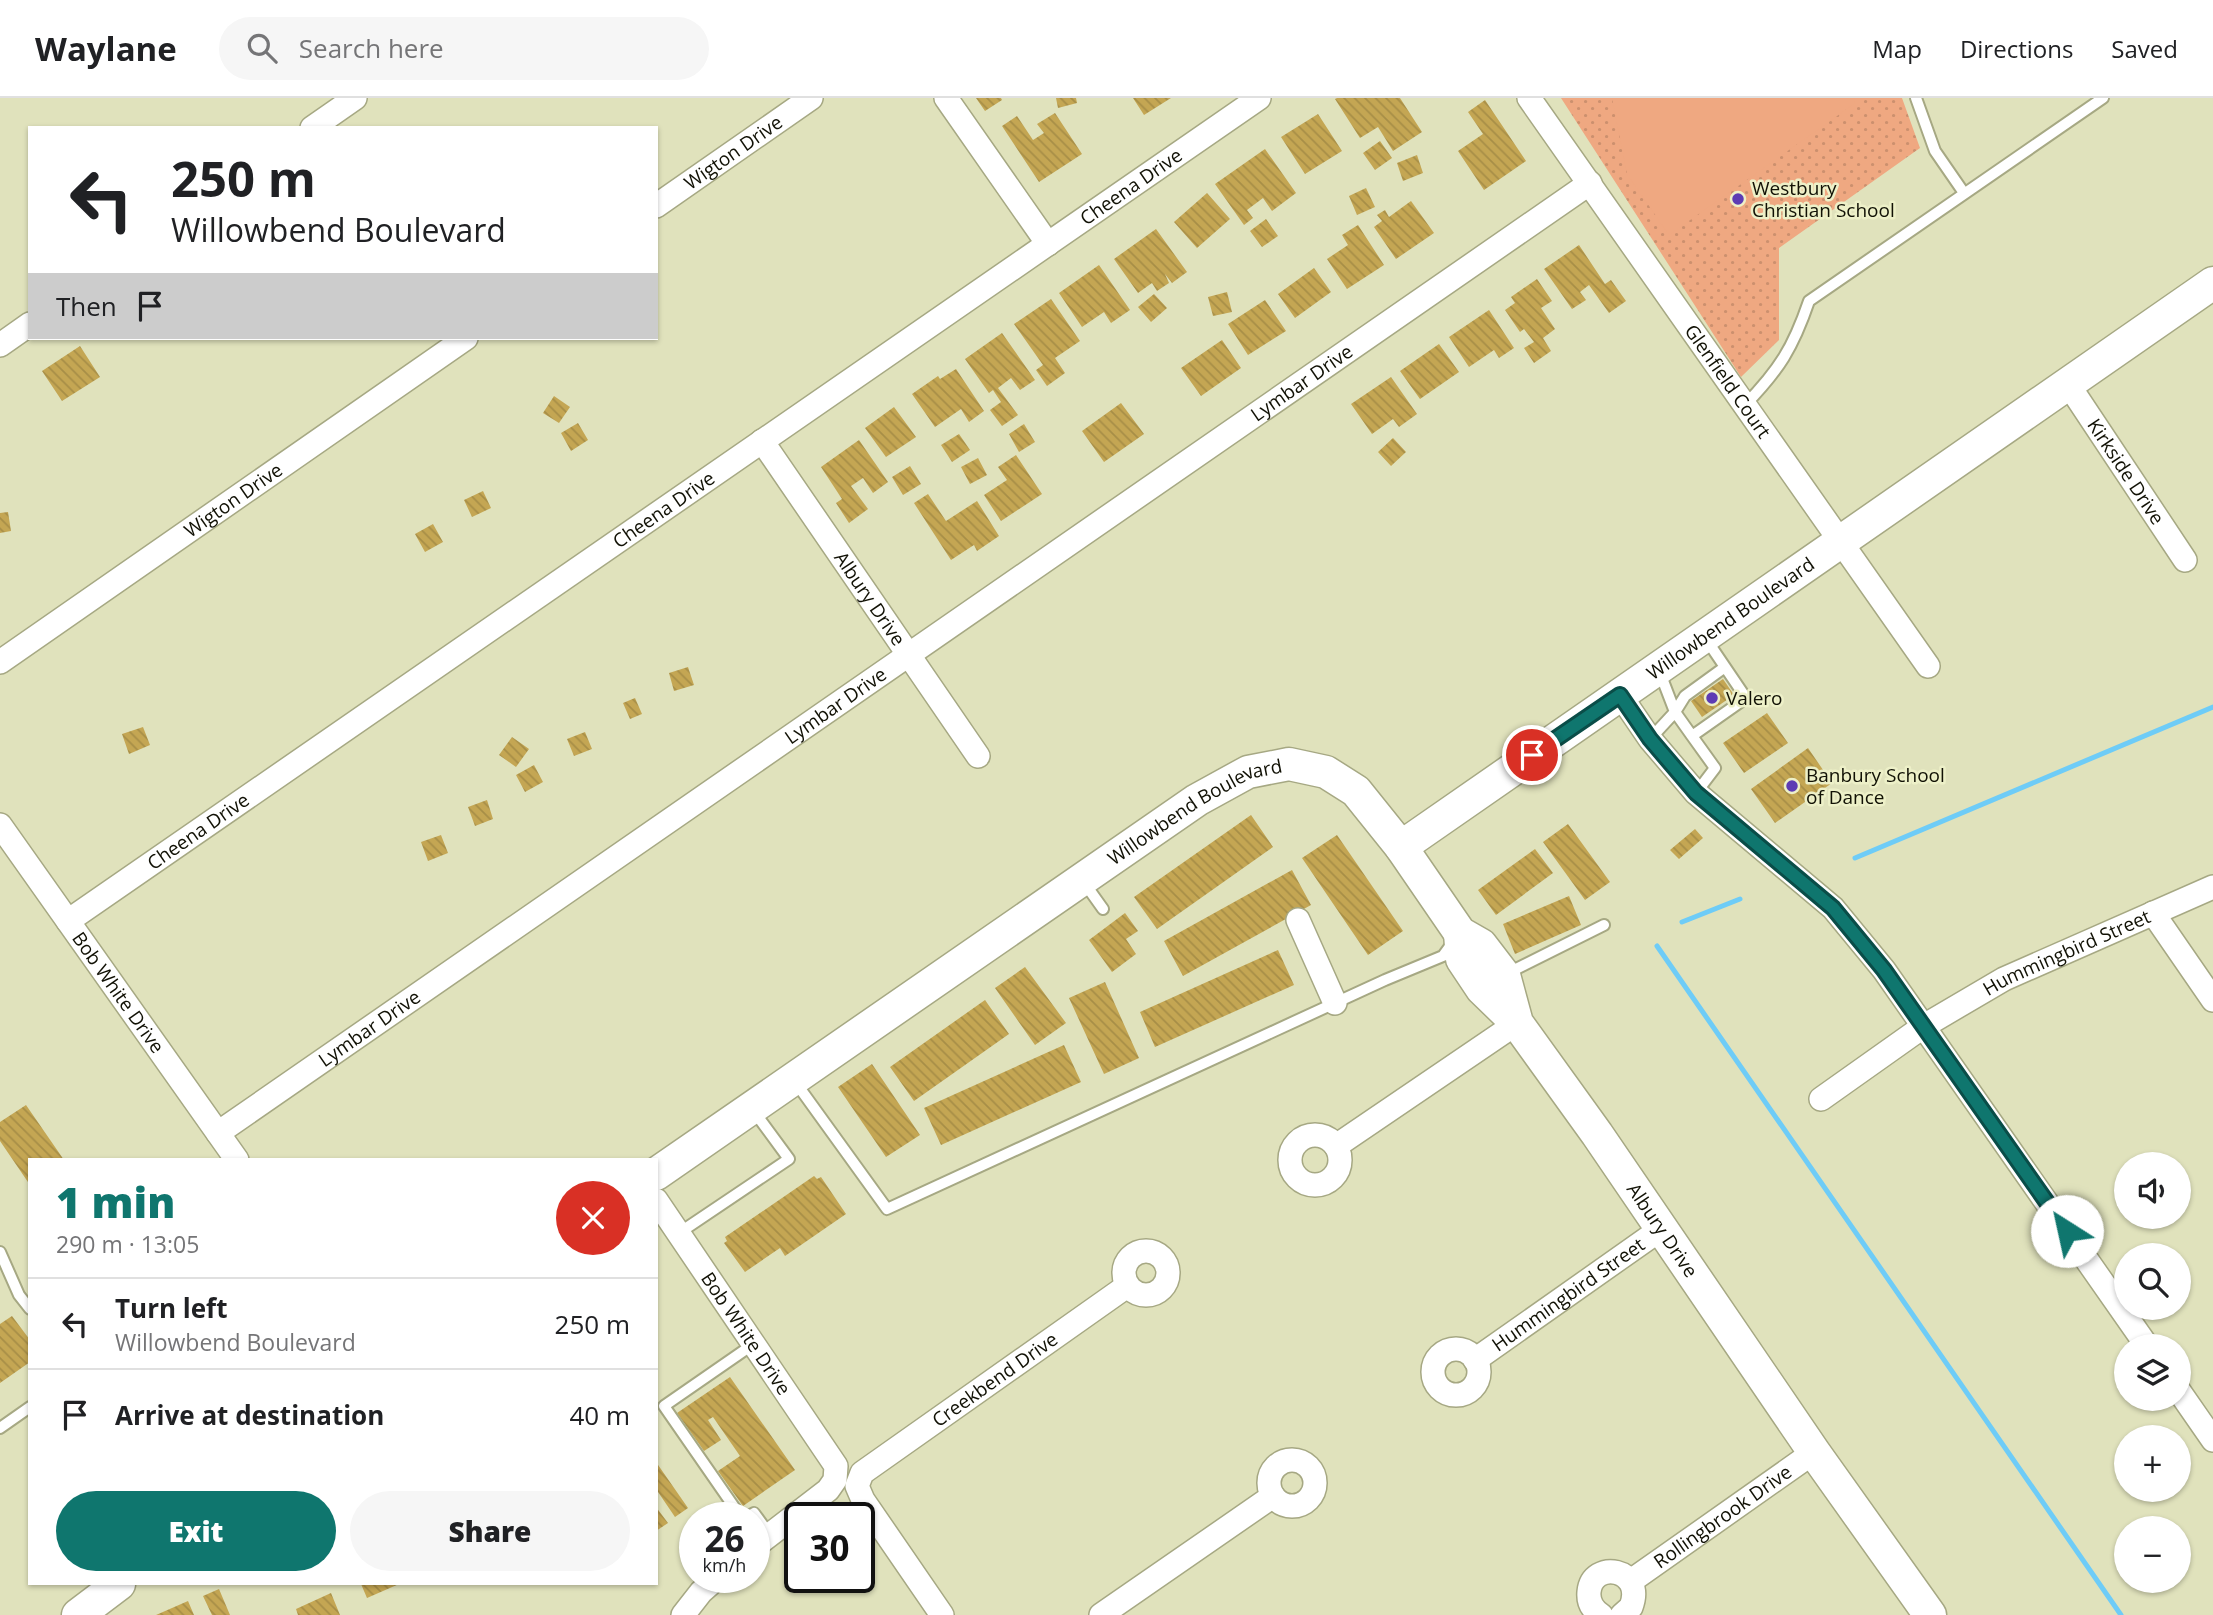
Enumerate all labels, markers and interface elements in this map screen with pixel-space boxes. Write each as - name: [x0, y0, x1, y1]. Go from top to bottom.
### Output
- search box: [219, 17, 709, 80]
- text: Waylane: [35, 26, 177, 71]
- icon: search: [243, 29, 281, 67]
- text: Search here: [299, 30, 444, 66]
- text: Map: [1872, 32, 1922, 65]
- text: Directions: [1960, 32, 2073, 65]
- text: Saved: [2111, 32, 2178, 65]
- street label: Wigton Drive: [679, 109, 787, 196]
- street label: Cheena Drive: [1075, 142, 1187, 231]
- text: 250 m: [171, 145, 316, 211]
- icon: left: [56, 154, 147, 245]
- place label: Westbury Christian School: [1752, 175, 1895, 223]
- marker: Westbury Christian School: [1730, 191, 1746, 207]
- text: Willowbend Boulevard: [171, 208, 506, 251]
- icon: arrive: [131, 287, 169, 325]
- text: Then: [56, 288, 117, 324]
- street label: Glenfield Court: [1679, 319, 1777, 444]
- street label: Lymbar Drive: [1245, 338, 1358, 427]
- street label: Kirkside Drive: [2082, 414, 2171, 529]
- street label: Wigton Drive: [179, 457, 287, 543]
- street label: Cheena Drive: [607, 465, 720, 554]
- street label: Albury Drive: [829, 546, 912, 651]
- street label: Willowbend Boulevard: [1641, 551, 1819, 686]
- street label: Lymbar Drive: [779, 661, 892, 750]
- place label: Valero: [1726, 685, 1783, 711]
- marker: Valero: [1704, 690, 1720, 706]
- pin: [1502, 725, 1562, 785]
- icon: arrive: [1513, 736, 1551, 774]
- street label: Willowbend Boulevard: [1102, 753, 1284, 871]
- place label: Banbury School of Dance: [1806, 762, 1945, 810]
- marker: Banbury School of Dance: [1784, 778, 1800, 794]
- street label: Cheena Drive: [142, 787, 254, 876]
- street label: Hummingbird Street: [1978, 903, 2155, 1002]
- street label: Bob White Drive: [66, 926, 170, 1058]
- street label: Lymbar Drive: [313, 984, 425, 1073]
- map controls: [2114, 1152, 2191, 1593]
- button: sound: [2114, 1152, 2191, 1229]
- text: 1 min: [56, 1173, 175, 1230]
- street label: Albury Drive: [1621, 1178, 1704, 1282]
- button: close: [556, 1181, 630, 1255]
- position arrow: [2030, 1194, 2104, 1268]
- text: 290 m · 13:05: [56, 1228, 199, 1260]
- street label: Hummingbird Street: [1487, 1231, 1650, 1357]
- button: search: [2114, 1243, 2191, 1320]
- street label: Bob White Drive: [695, 1267, 797, 1400]
- text: Turn left: [115, 1290, 227, 1326]
- icon: left: [56, 1305, 94, 1343]
- text: 250 m: [555, 1306, 630, 1342]
- text: Willowbend Boulevard: [115, 1326, 356, 1358]
- street label: Creekbend Drive: [927, 1326, 1063, 1433]
- button: layers: [2114, 1334, 2191, 1411]
- icon: arrive: [56, 1396, 94, 1434]
- text: Arrive at destination: [115, 1397, 384, 1433]
- text: 40 m: [569, 1397, 630, 1433]
- button: +: [2114, 1425, 2191, 1502]
- street label: Rollingbrook Drive: [1648, 1459, 1797, 1574]
- button: Exit: [56, 1491, 336, 1571]
- button: Share: [350, 1491, 630, 1571]
- speed limit sign: 30: [784, 1502, 875, 1593]
- text: 26: [704, 1515, 745, 1562]
- button: −: [2114, 1516, 2191, 1593]
- text: km/h: [703, 1553, 746, 1577]

